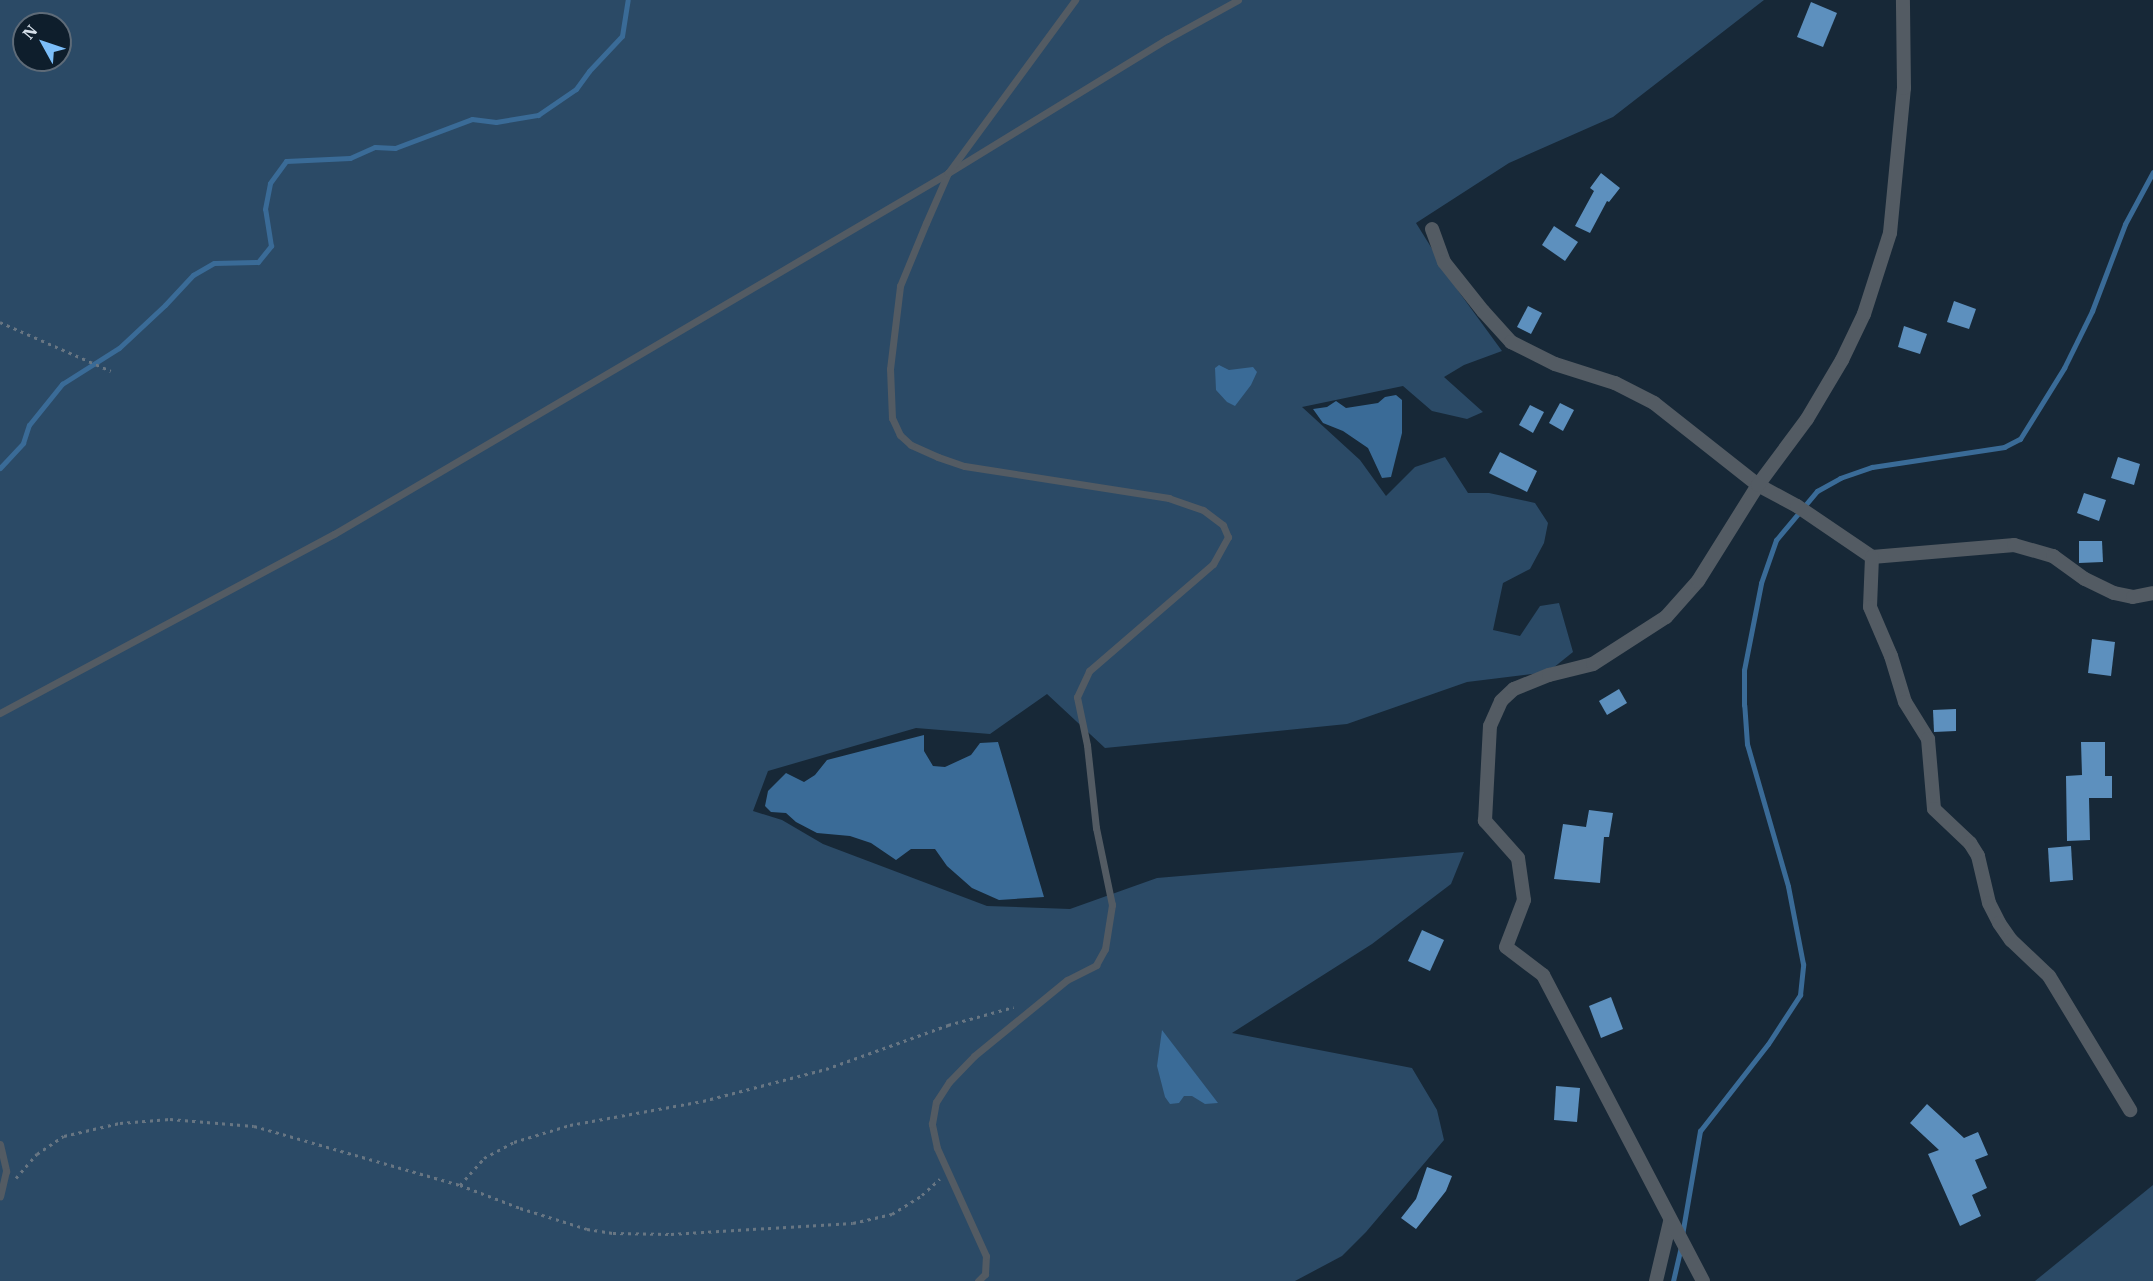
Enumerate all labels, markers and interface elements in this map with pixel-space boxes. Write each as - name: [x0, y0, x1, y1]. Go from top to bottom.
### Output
- north arrow: [12, 12, 72, 72]
- text: N: [18, 20, 41, 43]

